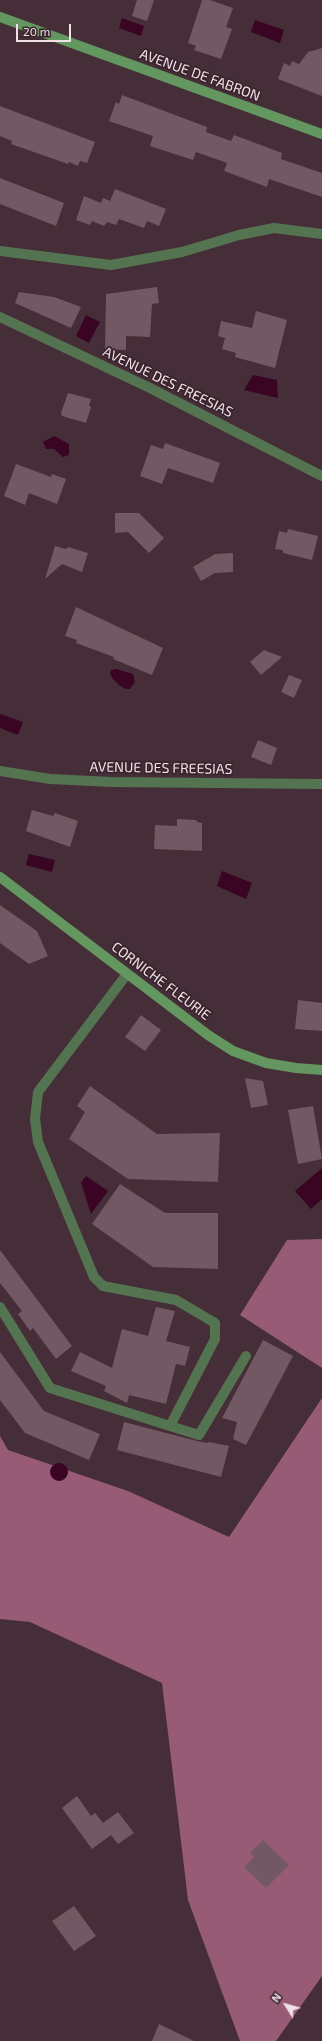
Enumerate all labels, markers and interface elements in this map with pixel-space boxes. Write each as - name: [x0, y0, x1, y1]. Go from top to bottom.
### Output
- scale bar: [18, 16, 73, 42]
- text: 20 m: [23, 24, 50, 38]
- street label: AVENUE DE FABRON: [137, 45, 263, 105]
- street label: AVENUE DES FREESIAS: [100, 343, 236, 421]
- street label: AVENUE DES FREESIAS: [89, 758, 233, 778]
- street label: CORNICHE FLEURIE: [108, 938, 214, 1024]
- north arrow: [266, 1985, 306, 2025]
- text: N: [268, 1990, 284, 2005]

